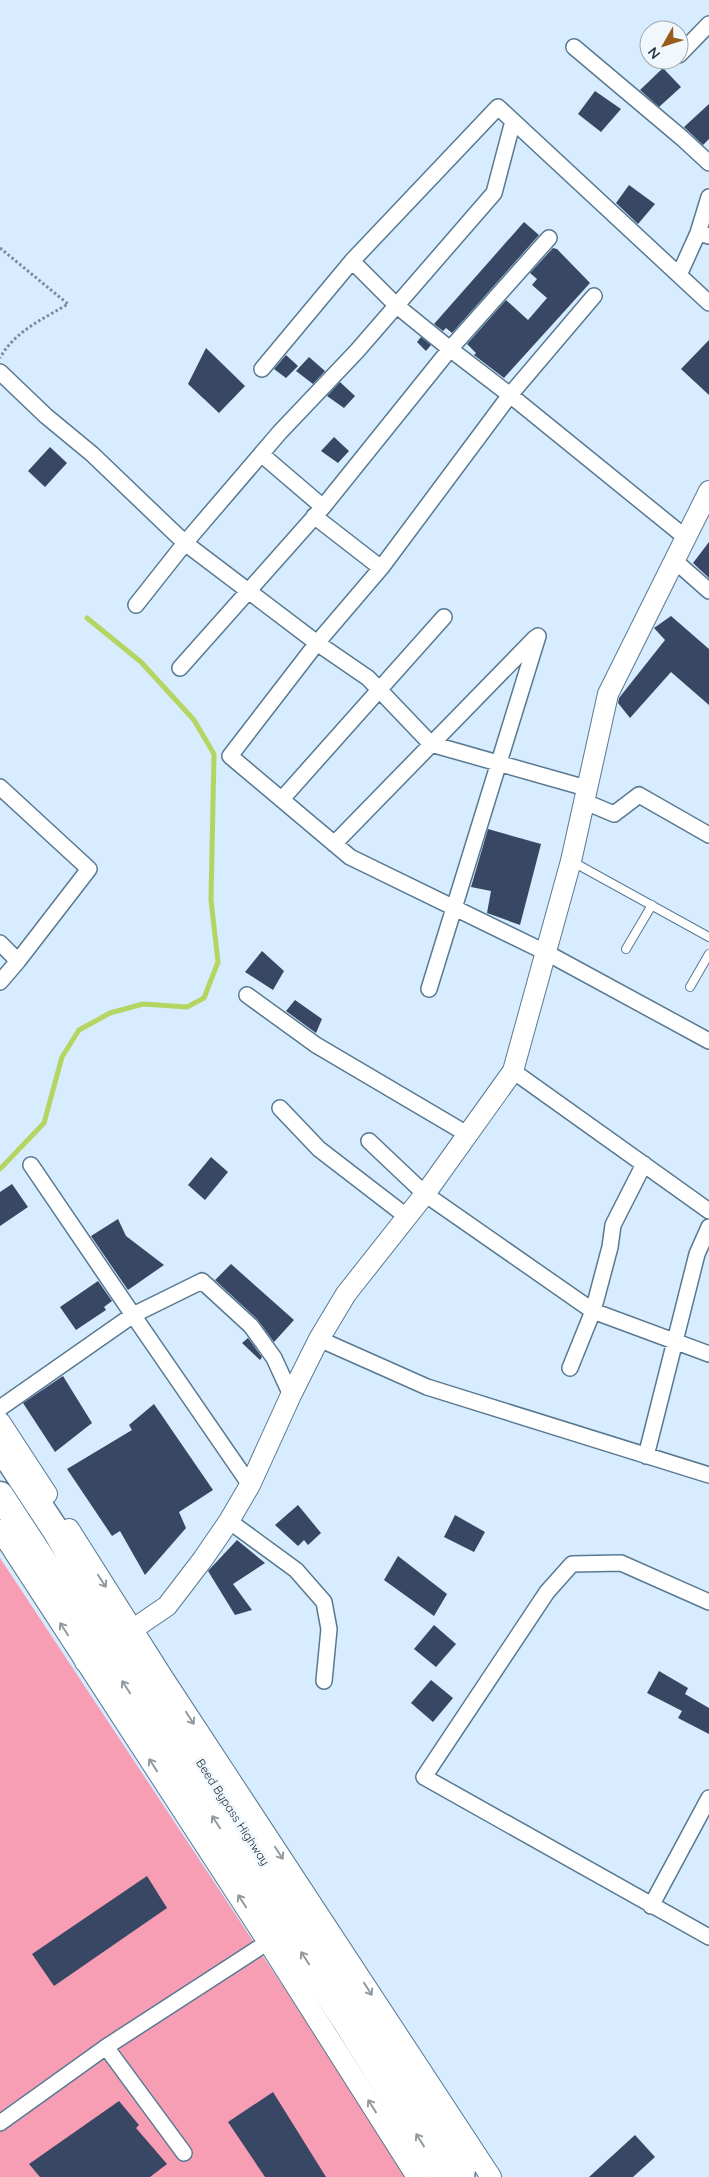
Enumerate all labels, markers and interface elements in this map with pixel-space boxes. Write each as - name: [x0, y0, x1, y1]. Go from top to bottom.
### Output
- north arrow: [639, 20, 689, 70]
- text: N: [644, 44, 664, 63]
- one-way arrow: [97, 1573, 107, 1587]
- one-way arrow: [59, 1622, 69, 1636]
- one-way arrow: [121, 1680, 131, 1694]
- one-way arrow: [185, 1710, 195, 1724]
- street label: Beed Bypass Highway: [193, 1756, 273, 1868]
- one-way arrow: [148, 1758, 158, 1772]
- one-way arrow: [210, 1816, 220, 1830]
- one-way arrow: [274, 1846, 284, 1860]
- one-way arrow: [236, 1895, 246, 1909]
- one-way arrow: [300, 1951, 310, 1965]
- one-way arrow: [363, 1982, 373, 1996]
- one-way arrow: [366, 2100, 376, 2114]
- one-way arrow: [414, 2133, 424, 2147]

